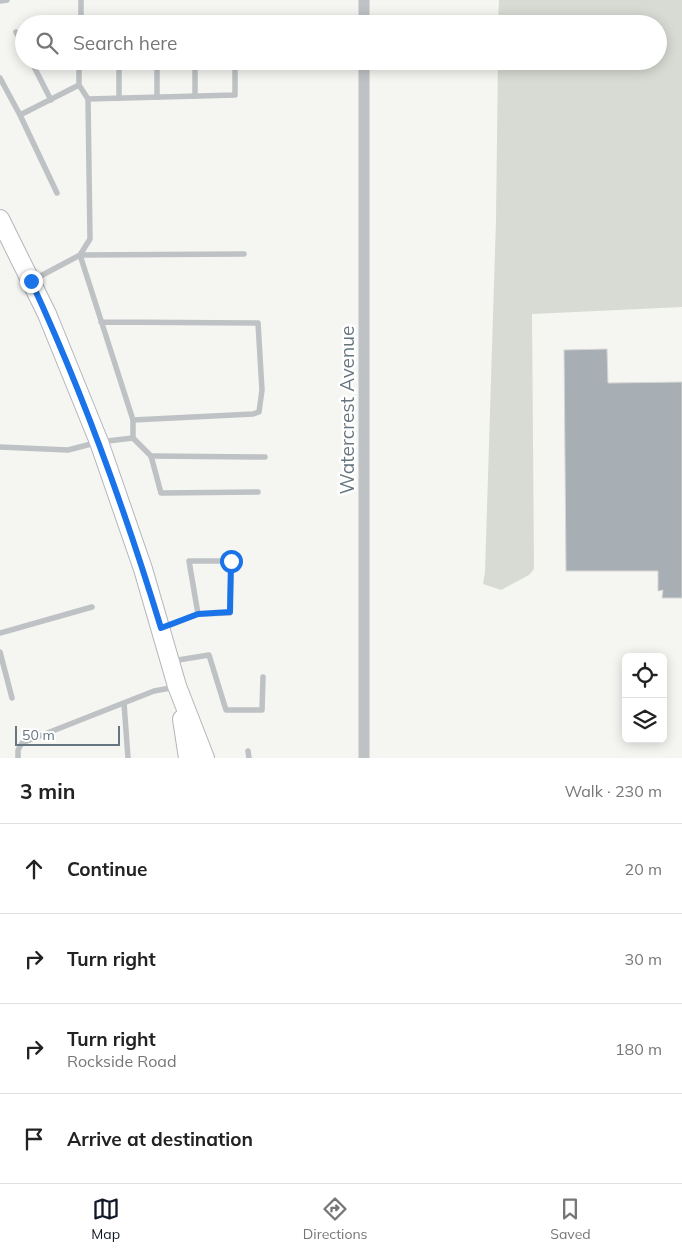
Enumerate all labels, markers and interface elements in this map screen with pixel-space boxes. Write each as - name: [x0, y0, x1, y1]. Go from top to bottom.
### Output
- search box: [15, 15, 667, 70]
- icon: search: [33, 29, 61, 57]
- text: Search here: [73, 31, 177, 55]
- route end: [20, 270, 43, 293]
- street label: Watercrest Avenue: [335, 326, 359, 494]
- route start: [220, 550, 243, 573]
- map controls: [622, 653, 667, 743]
- button: locate: [622, 653, 667, 698]
- button: layers: [622, 698, 667, 743]
- scale bar: [15, 723, 120, 746]
- text: 50 m: [22, 726, 55, 744]
- text: 3 min: [20, 778, 75, 804]
- text: Walk · 230 m: [564, 781, 662, 801]
- icon: ahead: [20, 855, 48, 883]
- text: Continue: [67, 857, 147, 881]
- text: 20 m: [625, 859, 662, 879]
- icon: right: [20, 945, 48, 973]
- text: Turn right: [67, 947, 156, 971]
- text: 30 m: [625, 949, 662, 969]
- text: Turn right: [67, 1027, 156, 1051]
- icon: right: [20, 1035, 48, 1063]
- text: 180 m: [615, 1039, 662, 1059]
- text: Rockside Road: [67, 1051, 177, 1071]
- icon: arrive: [20, 1125, 48, 1153]
- text: Arrive at destination: [67, 1127, 253, 1151]
- tab: Map: [91, 1195, 120, 1243]
- tab: Directions: [303, 1195, 368, 1243]
- tab: Saved: [550, 1195, 591, 1243]

